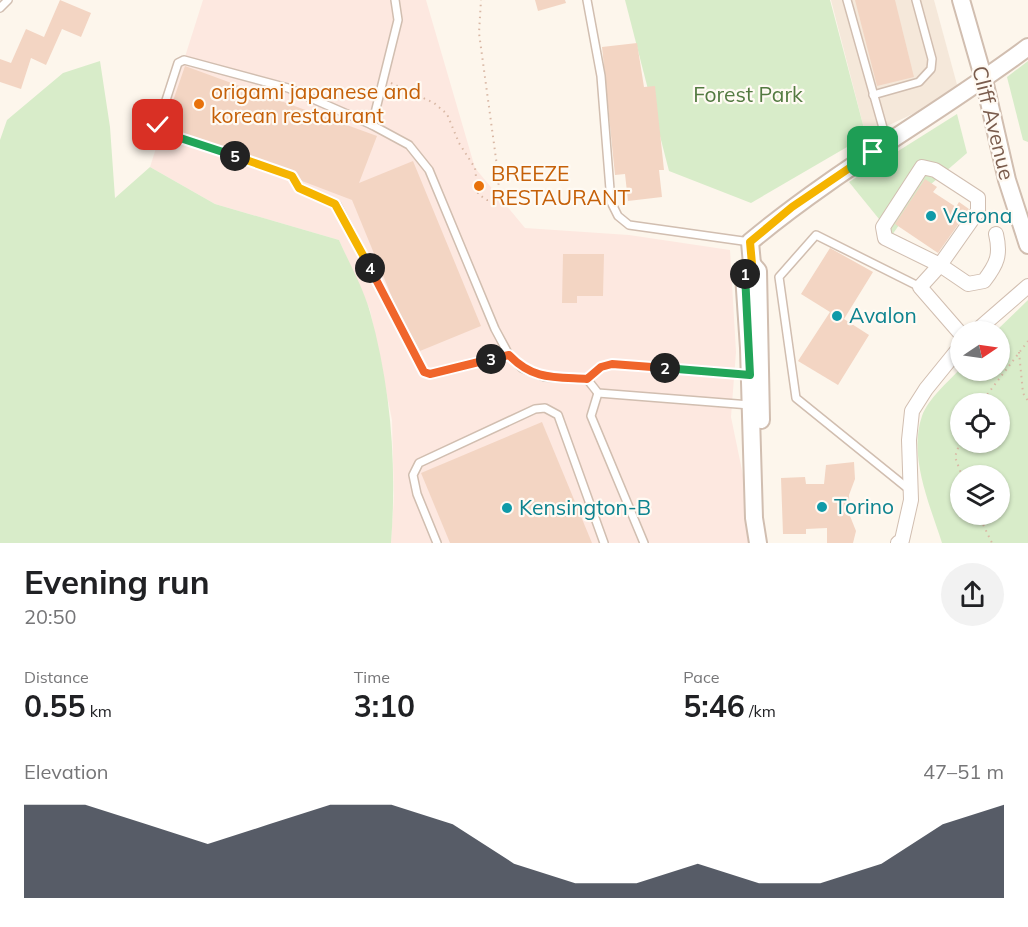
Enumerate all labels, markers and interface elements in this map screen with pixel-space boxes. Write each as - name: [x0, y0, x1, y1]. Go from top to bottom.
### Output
- street label: Cliff Avenue: [967, 63, 1021, 183]
- place label: origami japanese and korean restaurant: [211, 78, 421, 128]
- park label: Forest Park: [693, 81, 803, 107]
- marker: origami japanese and korean restaurant: [192, 97, 206, 111]
- pin: [132, 99, 183, 150]
- icon: check: [141, 108, 174, 141]
- pin: [847, 126, 898, 177]
- icon: arrive: [856, 135, 889, 168]
- pin: 5: [220, 141, 250, 171]
- text: 5: [230, 146, 240, 166]
- place label: BREEZE RESTAURANT: [491, 160, 631, 210]
- marker: BREEZE RESTAURANT: [472, 179, 486, 193]
- place label: Verona: [943, 202, 1012, 228]
- marker: Verona: [924, 209, 938, 223]
- pin: 4: [355, 253, 385, 283]
- text: 4: [365, 258, 375, 278]
- pin: 1: [730, 259, 760, 289]
- text: 1: [740, 264, 750, 284]
- place label: Avalon: [849, 302, 917, 328]
- marker: Avalon: [830, 309, 844, 323]
- north arrow: [950, 321, 1010, 381]
- map controls: [950, 321, 1010, 525]
- pin: 3: [476, 344, 506, 374]
- text: 3: [486, 349, 496, 369]
- pin: 2: [650, 353, 680, 383]
- text: 2: [660, 358, 670, 378]
- button: locate: [950, 393, 1010, 453]
- button: layers: [950, 465, 1010, 525]
- place label: Torino: [834, 493, 894, 519]
- place label: Kensington-B: [519, 494, 651, 520]
- marker: Torino: [815, 500, 829, 514]
- marker: Kensington-B: [500, 501, 514, 515]
- text: Evening run: [24, 561, 210, 602]
- button: share: [941, 563, 1004, 626]
- text: 20:50: [24, 604, 77, 629]
- text: Distance: [24, 667, 89, 687]
- text: Time: [354, 667, 390, 687]
- text: Pace: [683, 667, 719, 687]
- text: 0.55: [24, 687, 85, 725]
- text: 3:10: [354, 687, 415, 725]
- text: 5:46: [683, 687, 745, 725]
- text: km: [85, 701, 112, 721]
- text: /km: [745, 701, 776, 721]
- text: Elevation: [24, 759, 109, 784]
- text: 47–51 m: [923, 759, 1004, 784]

